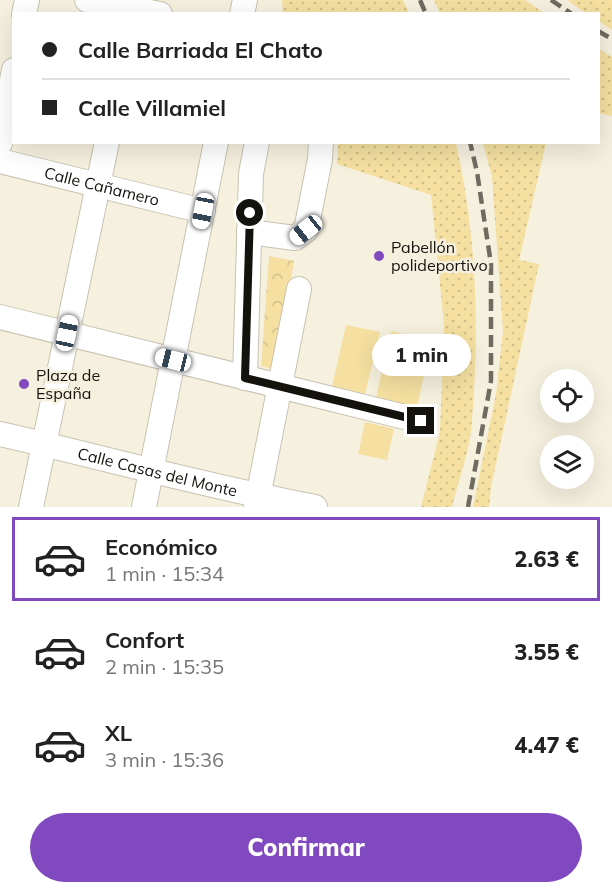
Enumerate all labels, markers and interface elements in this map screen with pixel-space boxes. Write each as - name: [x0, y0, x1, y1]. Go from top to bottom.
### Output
- text: Calle Barriada El Chato: [78, 36, 323, 64]
- text: Calle Villamiel: [78, 94, 226, 122]
- street label: Calle Cañamero: [42, 162, 162, 210]
- car: [191, 192, 215, 230]
- route start: [236, 199, 263, 226]
- car: [286, 212, 326, 248]
- place label: Pabellón polideportivo: [391, 237, 488, 275]
- marker: Pabellón polideportivo: [372, 249, 386, 263]
- car: [54, 314, 80, 352]
- callout: 1 min: [372, 334, 470, 376]
- text: 1 min: [395, 342, 448, 367]
- car: [153, 347, 193, 373]
- place label: Plaza de España: [36, 365, 100, 403]
- map controls: [540, 369, 594, 489]
- button: locate: [540, 369, 594, 423]
- marker: Plaza de España: [17, 377, 31, 391]
- route end: [407, 407, 434, 434]
- button: layers: [540, 435, 594, 489]
- street label: Calle Casas del Monte: [76, 443, 239, 501]
- icon: car: [33, 532, 87, 586]
- text: Económico: [105, 533, 218, 561]
- text: 2.63 €: [514, 545, 579, 573]
- text: 1 min · 15:34: [105, 561, 224, 586]
- icon: car: [33, 625, 87, 679]
- text: Confort: [105, 626, 184, 654]
- text: 3.55 €: [514, 638, 579, 666]
- text: 2 min · 15:35: [105, 654, 224, 679]
- icon: car: [33, 718, 87, 772]
- text: XL: [105, 719, 132, 747]
- text: 4.47 €: [514, 731, 579, 759]
- text: 3 min · 15:36: [105, 747, 224, 772]
- button: Confirmar: [30, 813, 582, 882]

